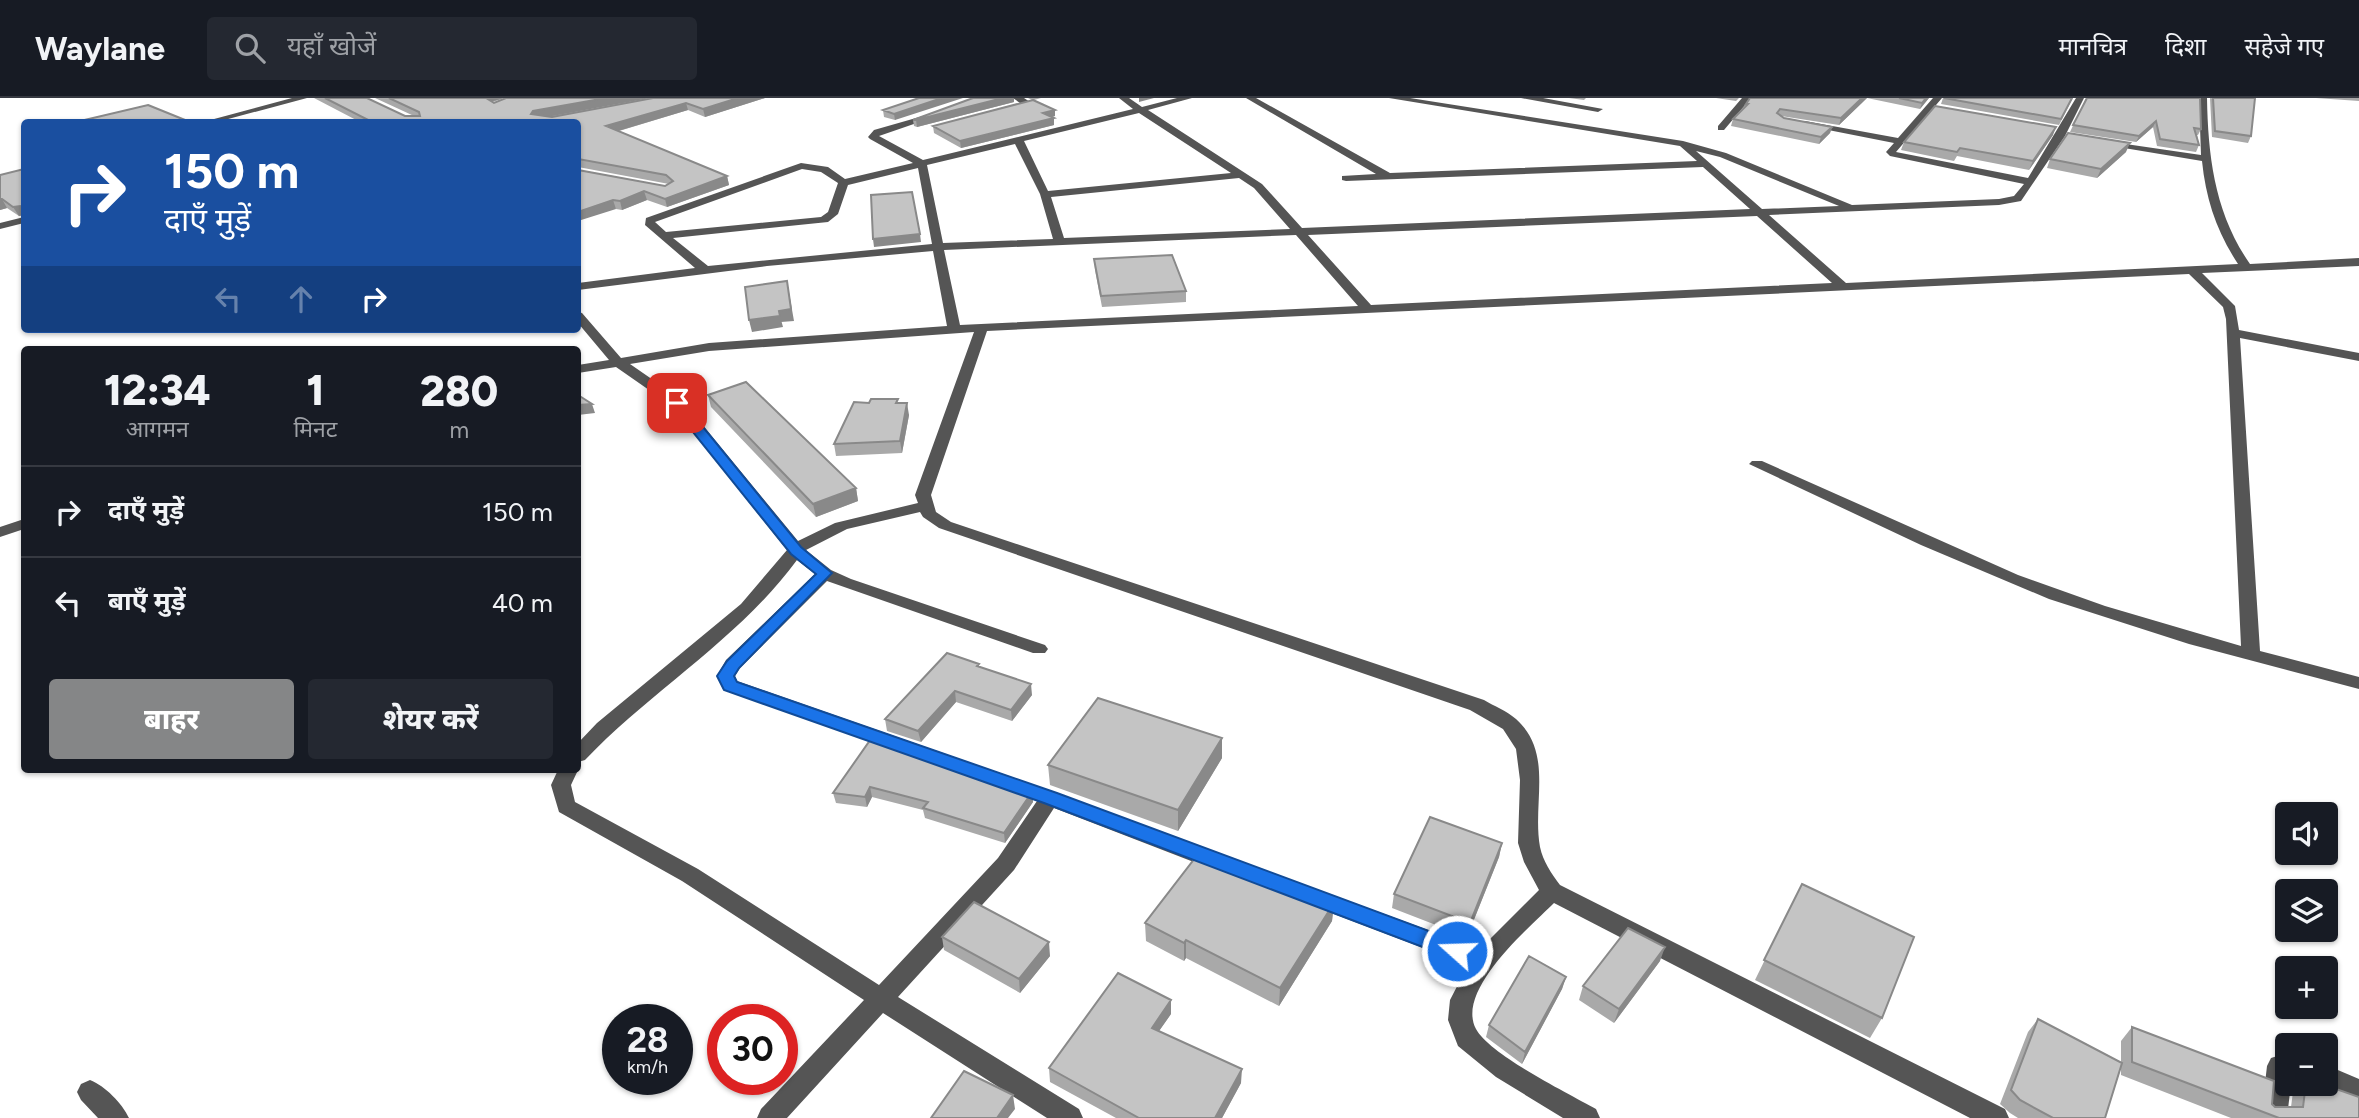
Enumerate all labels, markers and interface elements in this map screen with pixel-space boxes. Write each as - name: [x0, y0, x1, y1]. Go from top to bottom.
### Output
- search box: [207, 17, 697, 80]
- text: Waylane: [35, 29, 165, 68]
- icon: search: [231, 29, 269, 67]
- text: यहाँ खोजें: [287, 30, 376, 62]
- text: मानचित्र: [2058, 32, 2127, 61]
- text: दिशा: [2165, 32, 2207, 61]
- text: सहेजे गए: [2245, 32, 2324, 61]
- text: 150 m: [164, 141, 299, 200]
- icon: right: [49, 147, 140, 238]
- text: दाएँ मुड़ें: [164, 201, 251, 239]
- icon: left: [209, 280, 247, 318]
- icon: ahead: [282, 280, 320, 318]
- icon: right: [355, 280, 393, 318]
- text: 12:34: [104, 365, 211, 416]
- text: 1: [306, 365, 324, 416]
- text: 280: [420, 366, 498, 417]
- pin: [647, 373, 707, 433]
- icon: arrive: [658, 384, 696, 422]
- text: आगमन: [126, 415, 189, 443]
- text: मिनट: [293, 415, 337, 443]
- text: m: [449, 416, 469, 444]
- icon: right: [49, 493, 87, 531]
- text: दाएँ मुड़ें: [108, 494, 184, 526]
- text: 150 m: [482, 496, 553, 528]
- icon: left: [49, 584, 87, 622]
- text: बाएँ मुड़ें: [108, 585, 185, 617]
- text: 40 m: [492, 587, 553, 619]
- button: बाहर: [49, 679, 294, 759]
- button: शेयर करें: [308, 679, 553, 759]
- map controls: [2275, 802, 2338, 1096]
- button: sound: [2275, 802, 2338, 865]
- button: layers: [2275, 879, 2338, 942]
- position arrow: [1420, 914, 1494, 988]
- button: +: [2275, 956, 2338, 1019]
- speed limit sign: 30: [707, 1004, 798, 1095]
- text: 28: [627, 1019, 668, 1061]
- button: −: [2275, 1033, 2338, 1096]
- text: km/h: [627, 1056, 668, 1078]

